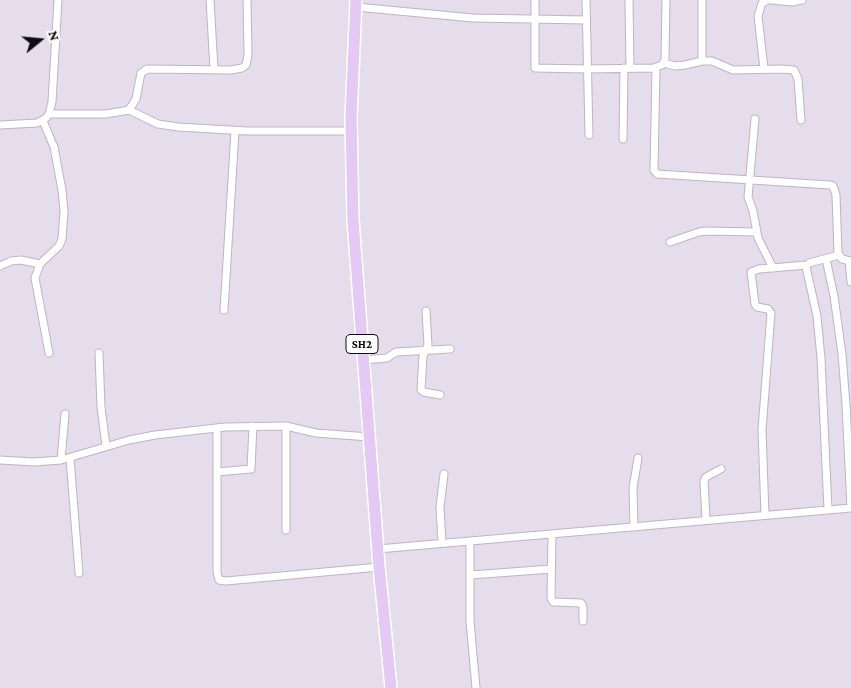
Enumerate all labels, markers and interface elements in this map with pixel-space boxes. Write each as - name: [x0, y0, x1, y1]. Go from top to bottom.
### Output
- north arrow: [15, 15, 65, 65]
- text: N: [45, 29, 63, 43]
- road number: SH2: [346, 334, 378, 354]

